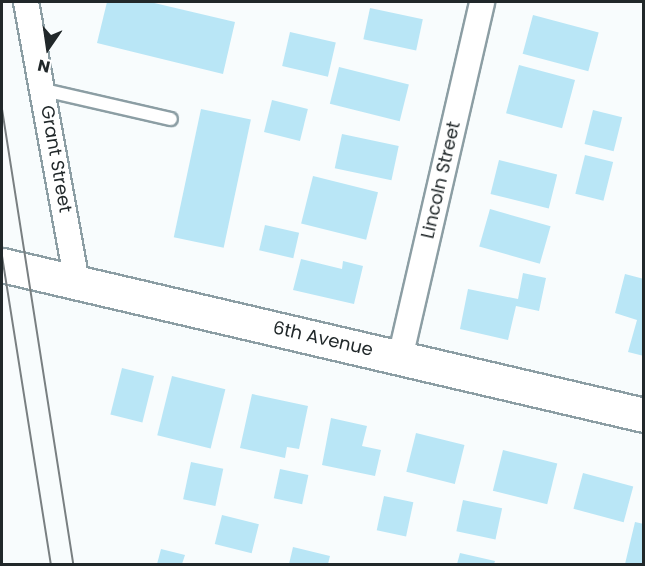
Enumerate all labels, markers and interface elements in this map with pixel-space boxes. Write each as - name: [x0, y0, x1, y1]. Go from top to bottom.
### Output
- north arrow: [18, 18, 78, 78]
- text: N: [35, 53, 52, 79]
- street label: Grant Street: [36, 104, 76, 214]
- street label: Lincoln Street: [417, 119, 465, 241]
- street label: 6th Avenue: [271, 317, 375, 361]

